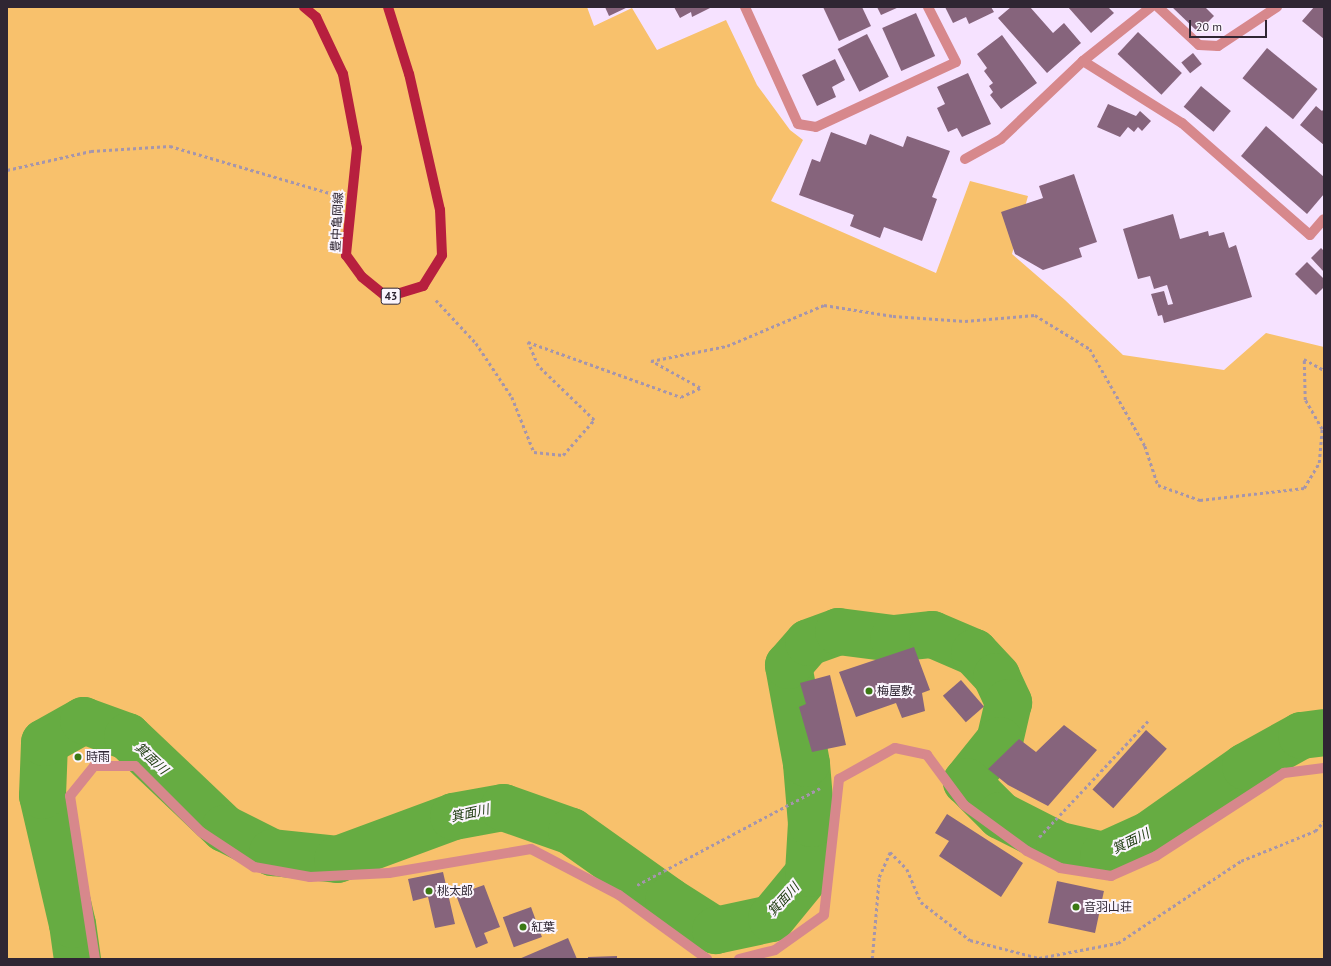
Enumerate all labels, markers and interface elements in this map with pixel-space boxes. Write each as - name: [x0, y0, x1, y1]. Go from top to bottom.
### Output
- scale bar: [1191, 12, 1269, 38]
- text: 20 m: [1196, 19, 1222, 34]
- street label: 豊中亀岡線: [328, 192, 346, 252]
- road number: 43: [380, 287, 402, 305]
- place label: 梅屋敷: [877, 684, 913, 698]
- marker: 梅屋敷: [864, 686, 874, 696]
- water label: 箕面川: [131, 740, 171, 778]
- place label: 時雨: [86, 750, 110, 764]
- marker: 時雨: [73, 752, 83, 762]
- water label: 箕面川: [449, 802, 491, 826]
- water label: 箕面川: [1110, 826, 1152, 858]
- water label: 箕面川: [765, 880, 803, 920]
- place label: 桃太郎: [437, 884, 473, 898]
- marker: 桃太郎: [424, 886, 434, 896]
- place label: 音羽山荘: [1084, 900, 1132, 914]
- marker: 音羽山荘: [1071, 902, 1081, 912]
- place label: 紅葉: [531, 920, 555, 934]
- marker: 紅葉: [518, 922, 528, 932]

